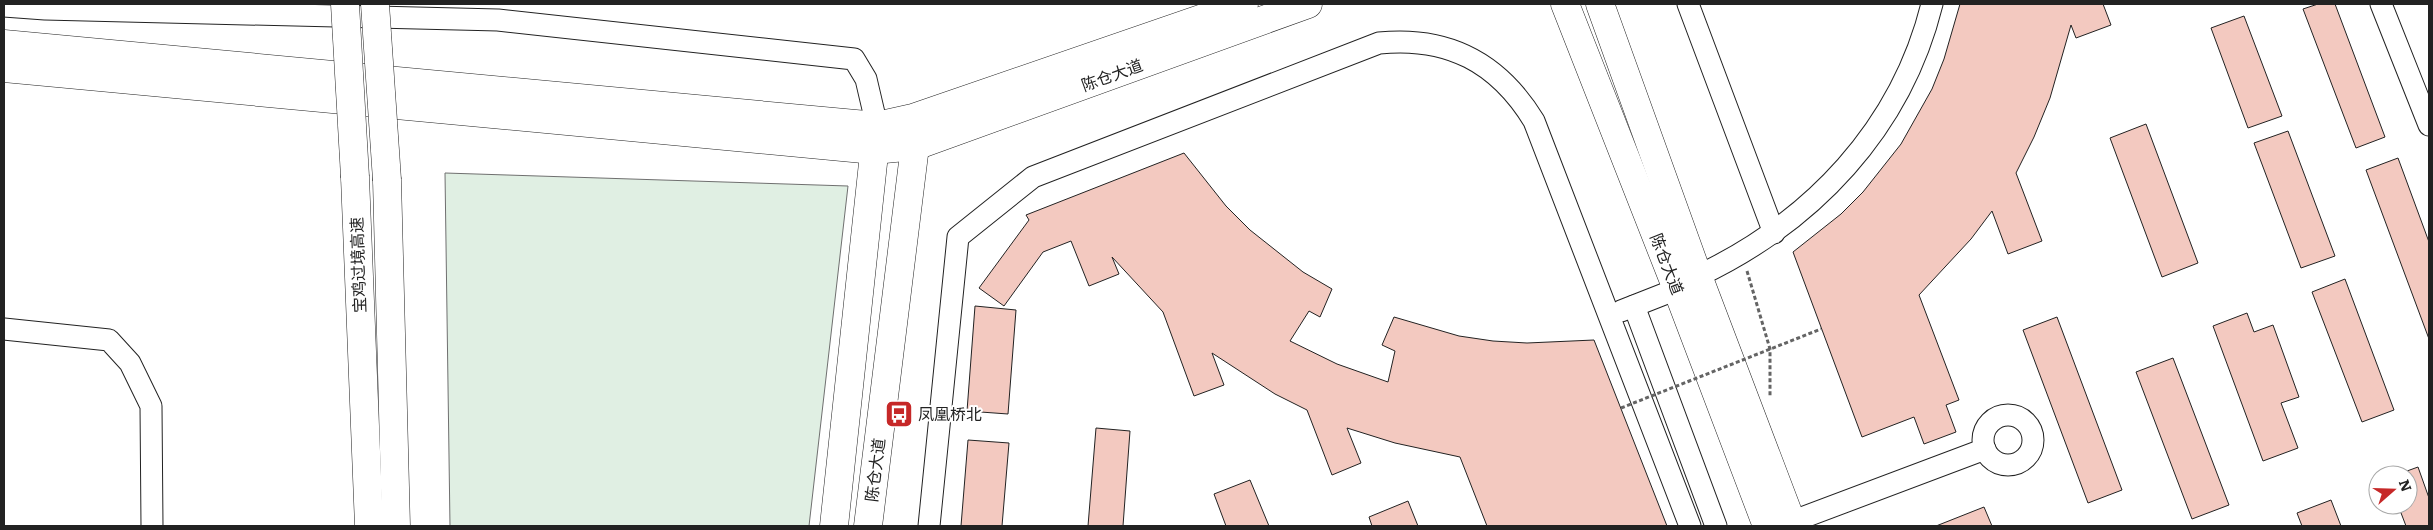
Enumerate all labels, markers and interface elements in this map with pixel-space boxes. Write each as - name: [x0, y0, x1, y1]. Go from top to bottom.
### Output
- street label: 陈仓大道: [1077, 52, 1146, 96]
- street label: 宝鸡过境高速: [343, 217, 371, 313]
- street label: 陈仓大道: [1645, 229, 1691, 298]
- bus stop icon: 凤凰桥北: [884, 399, 914, 429]
- place label: 凤凰桥北: [918, 401, 982, 425]
- street label: 陈仓大道: [858, 437, 890, 503]
- north arrow: [2368, 465, 2418, 515]
- text: N: [2395, 476, 2418, 494]

